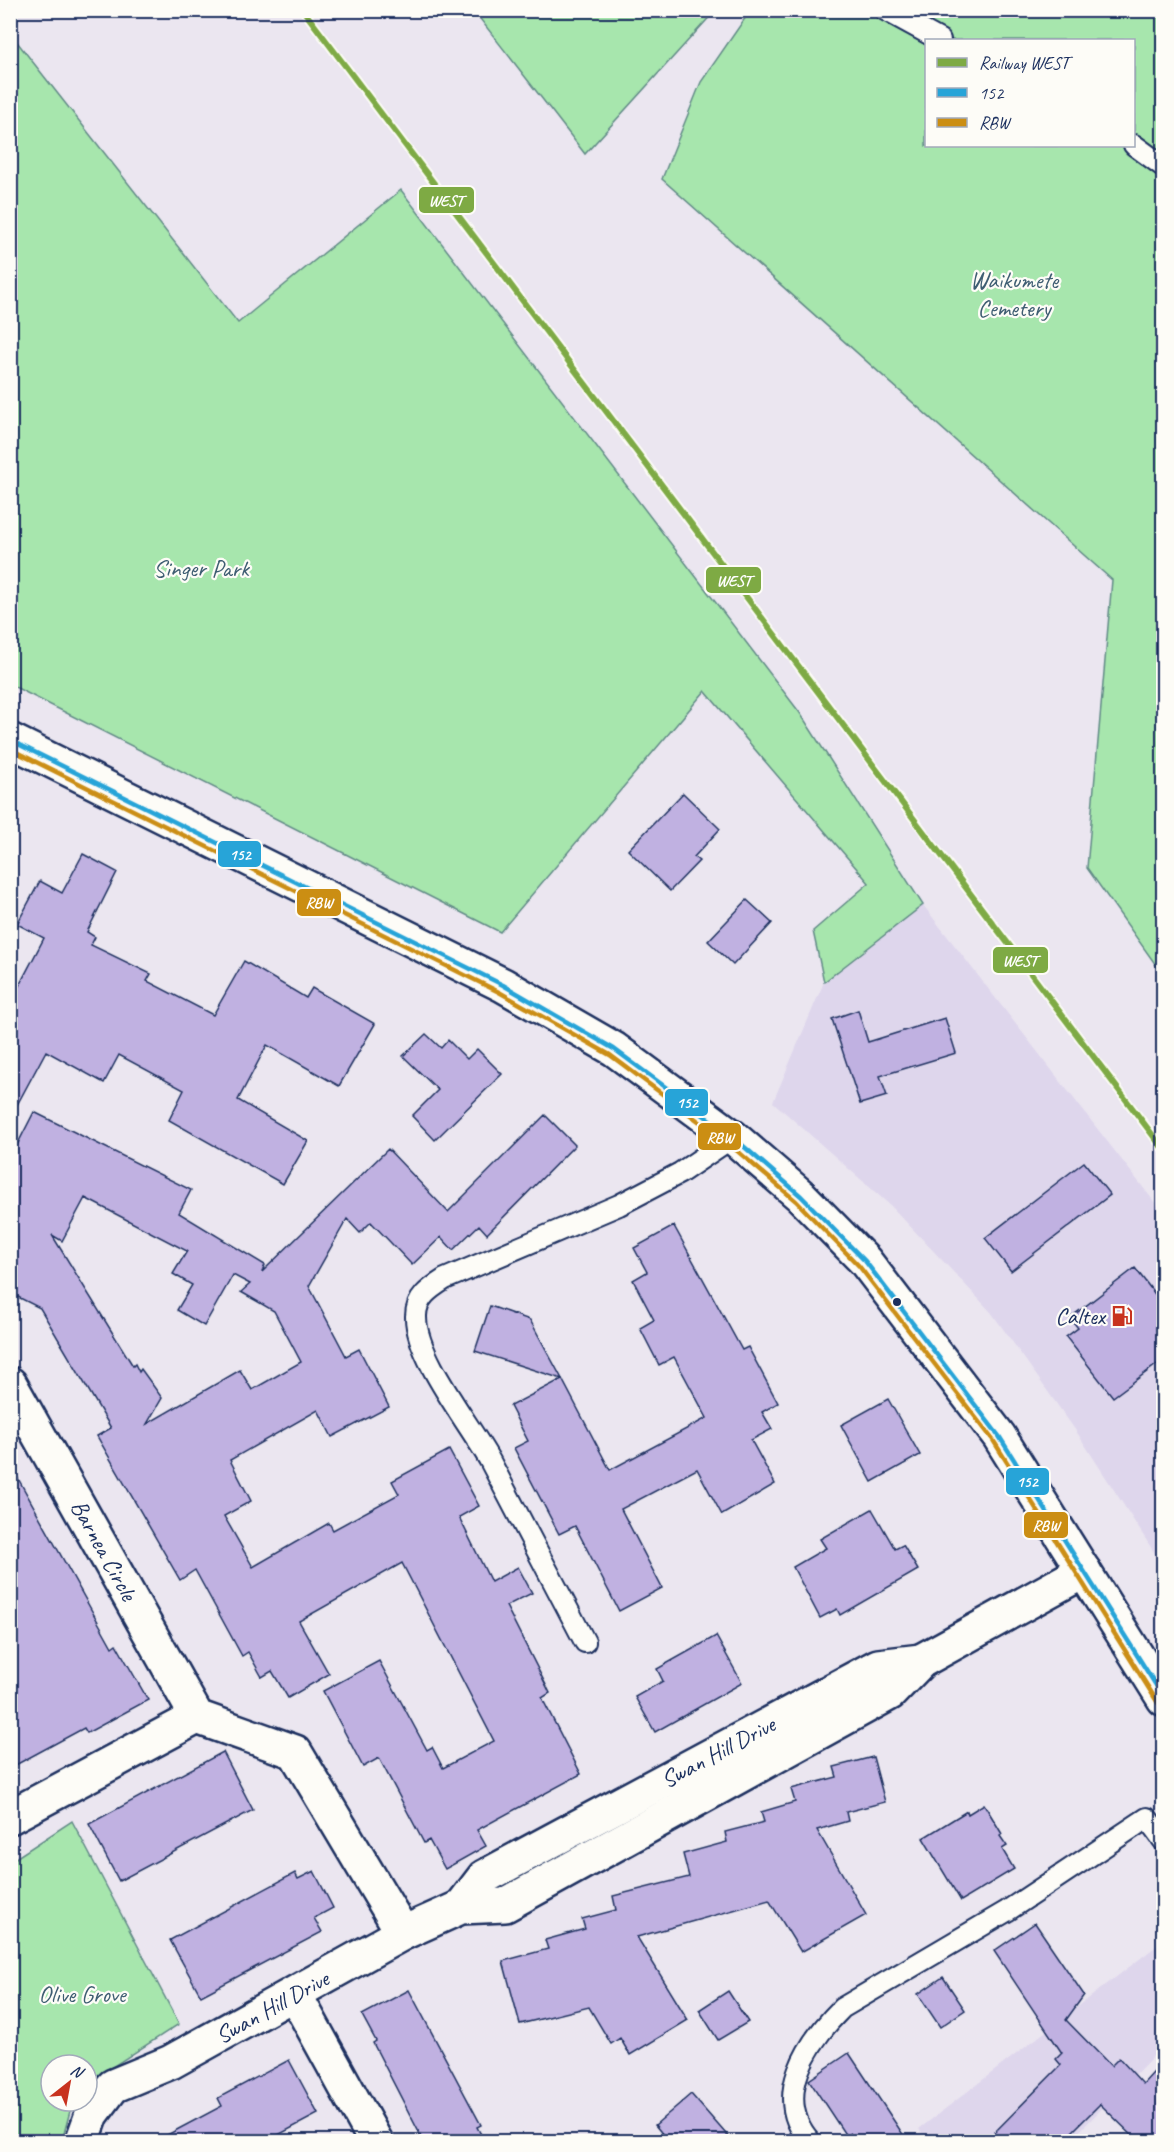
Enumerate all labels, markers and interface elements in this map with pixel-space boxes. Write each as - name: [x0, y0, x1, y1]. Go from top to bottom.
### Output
- legend: [925, 39, 1135, 147]
- text: Railway WEST: [979, 52, 1074, 74]
- text: 152: [979, 82, 1005, 104]
- text: RBW: [979, 112, 1012, 134]
- line badge: WEST: [418, 186, 475, 214]
- text: WEST: [429, 191, 468, 211]
- park label: Waikumete Cemetery: [970, 265, 1060, 323]
- park label: Singer Park: [153, 553, 251, 583]
- line badge: WEST: [705, 566, 762, 594]
- text: WEST: [717, 571, 756, 591]
- line badge: 152: [217, 840, 262, 868]
- text: 152: [229, 845, 252, 865]
- line badge: RBW: [296, 888, 342, 917]
- text: RBW: [305, 893, 335, 913]
- line badge: WEST: [992, 946, 1049, 974]
- text: WEST: [1003, 951, 1042, 971]
- line badge: 152: [664, 1088, 709, 1117]
- text: 152: [676, 1093, 699, 1113]
- line badge: RBW: [697, 1122, 742, 1151]
- text: RBW: [706, 1128, 736, 1148]
- unlabelled marker: [891, 1296, 903, 1308]
- place label: Caltex: [1055, 1301, 1107, 1331]
- fuel station icon: Caltex: [1110, 1304, 1134, 1328]
- line badge: 152: [1005, 1467, 1050, 1496]
- text: 152: [1016, 1472, 1039, 1492]
- street label: Barnea Circle: [64, 1494, 145, 1608]
- line badge: RBW: [1023, 1511, 1069, 1539]
- text: RBW: [1032, 1516, 1062, 1536]
- street label: Swan Hill Drive: [656, 1708, 782, 1795]
- street label: Swan Hill Drive: [210, 1962, 336, 2050]
- park label: Olive Grove: [38, 1979, 128, 2009]
- north arrow: [39, 2053, 99, 2113]
- text: N: [67, 2060, 88, 2084]

